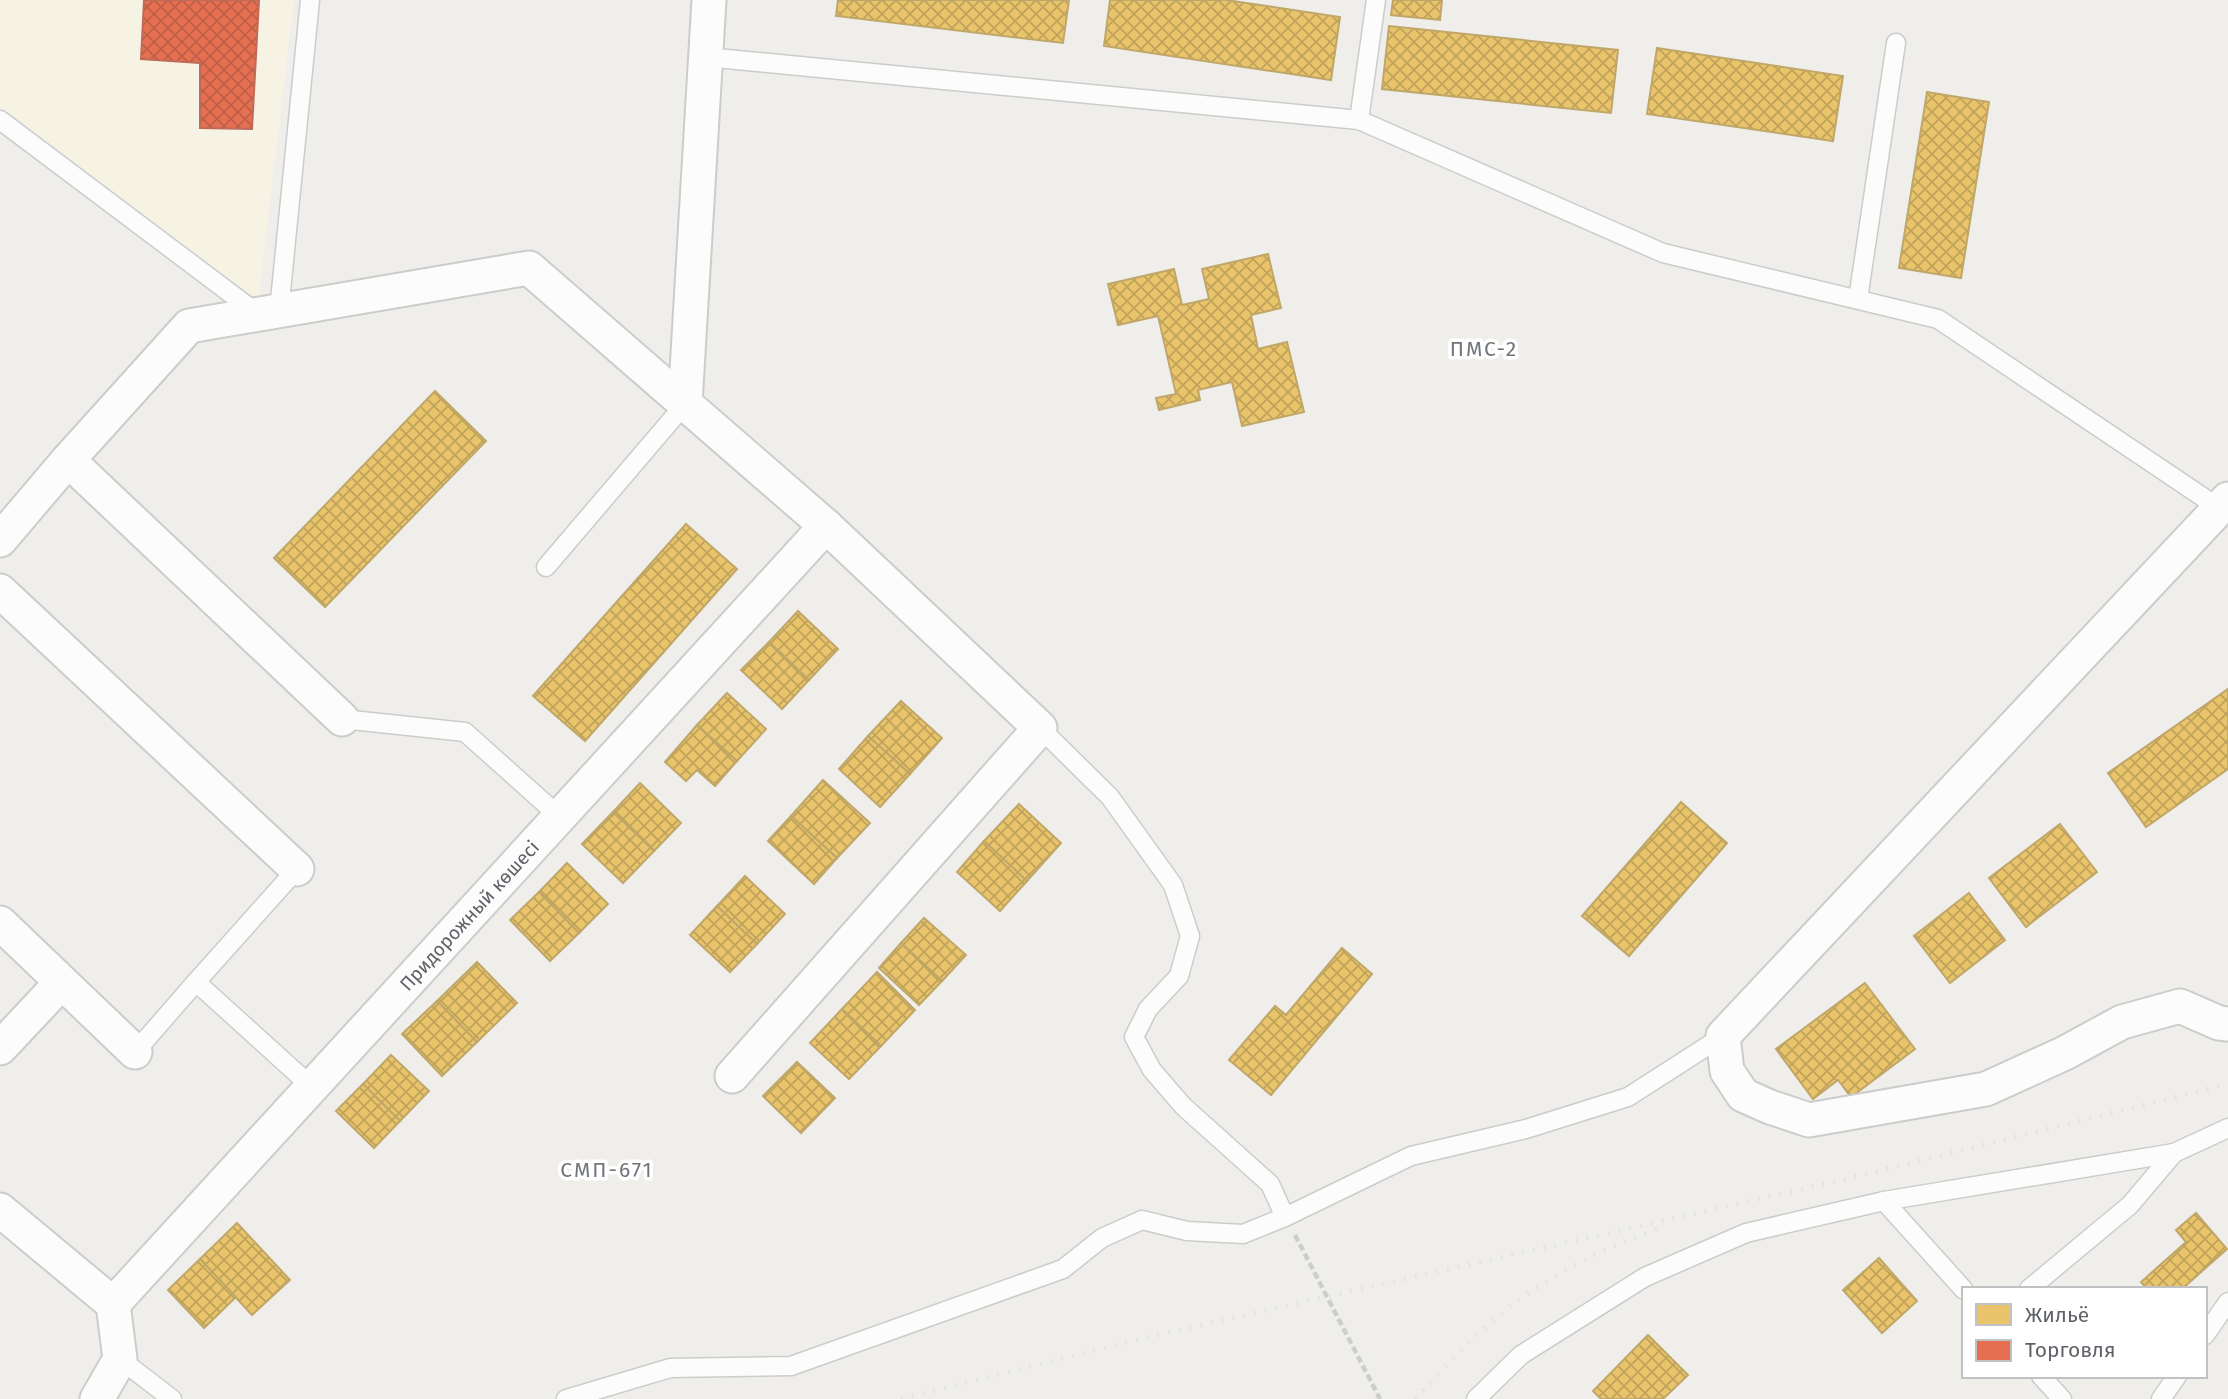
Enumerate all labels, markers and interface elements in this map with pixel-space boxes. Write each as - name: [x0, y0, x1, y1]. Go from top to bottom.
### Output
- district label: ПМС-2: [1450, 336, 1518, 362]
- street label: Придорожный көшесі: [395, 836, 544, 995]
- district label: СМП-671: [560, 1157, 654, 1183]
- legend: [1962, 1287, 2207, 1378]
- text: Жильё: [2025, 1302, 2089, 1328]
- text: Торговля: [2025, 1337, 2116, 1363]

